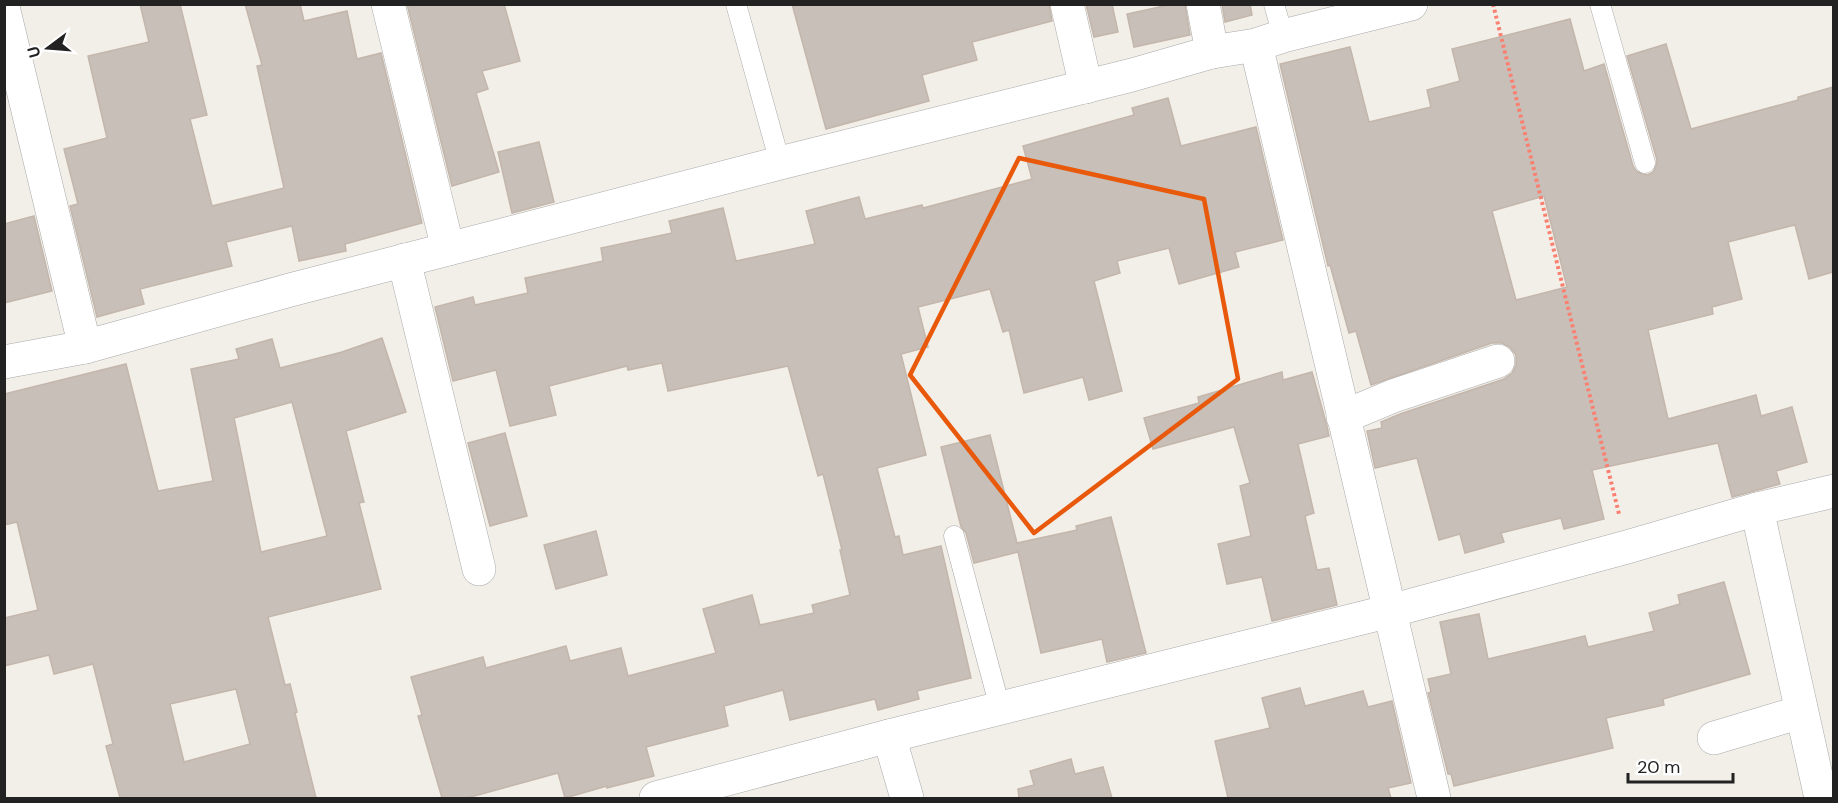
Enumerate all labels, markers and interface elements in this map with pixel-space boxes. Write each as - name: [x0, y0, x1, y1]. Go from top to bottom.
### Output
- north arrow: [18, 18, 78, 78]
- text: U: [22, 44, 46, 60]
- scale bar: [1628, 746, 1733, 784]
- text: 20 m: [1637, 755, 1680, 779]

